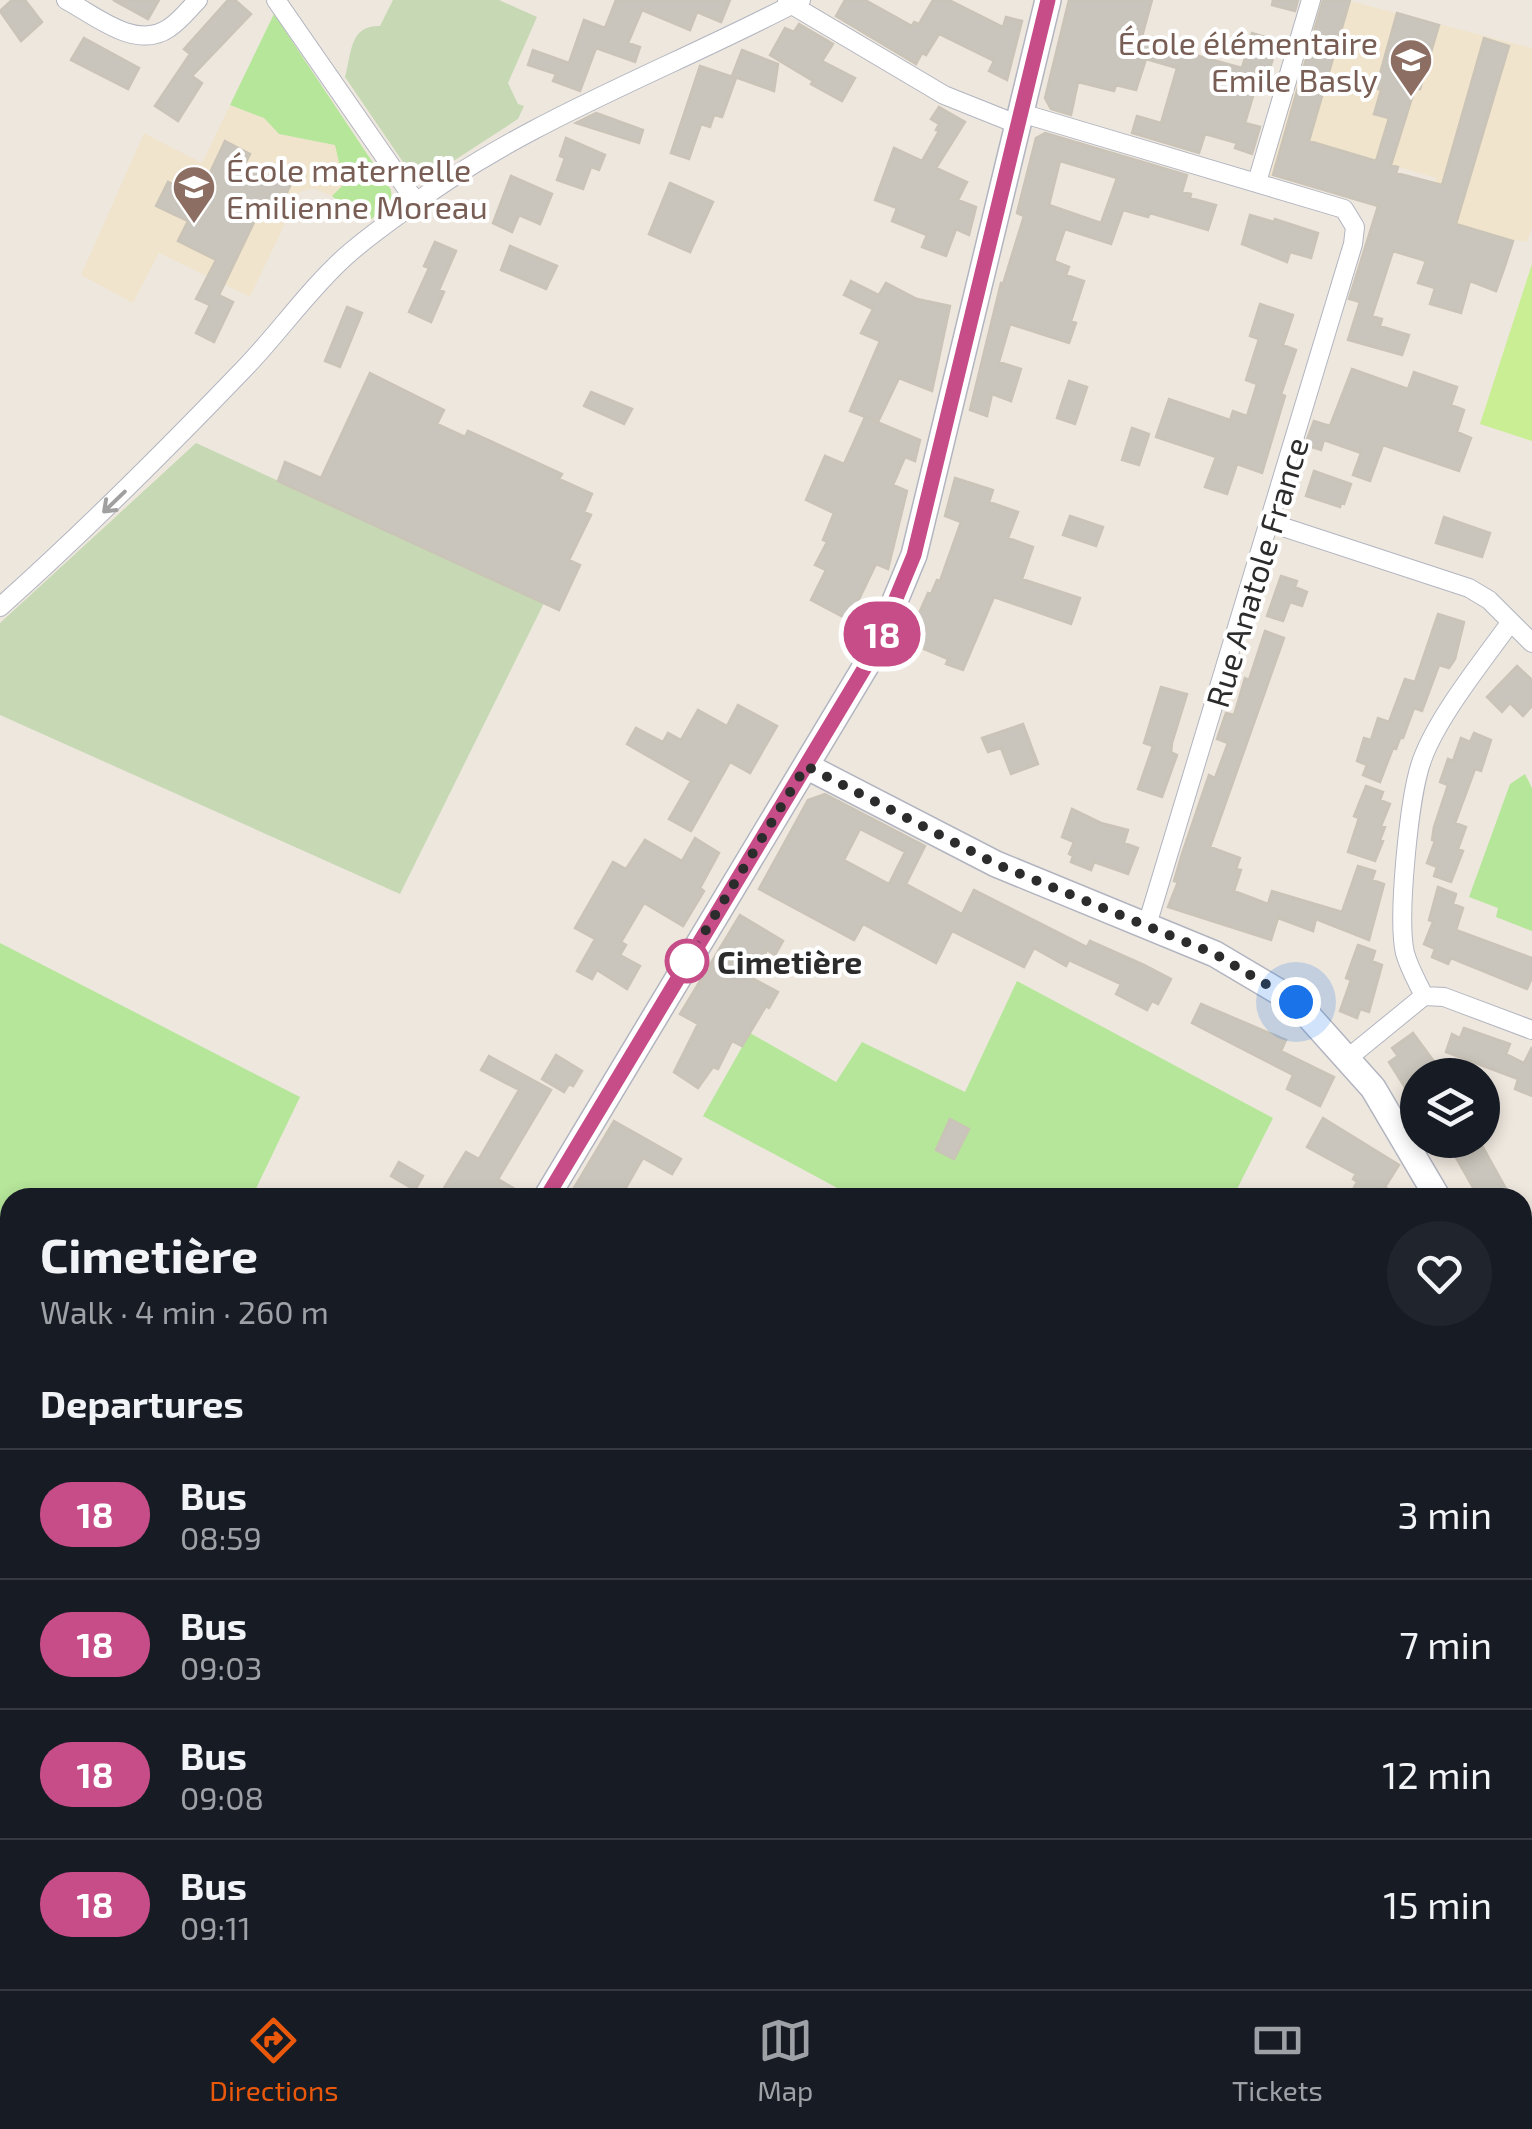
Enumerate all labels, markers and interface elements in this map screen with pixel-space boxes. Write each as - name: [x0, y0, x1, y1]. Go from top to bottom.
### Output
- place label: École élémentaire Emile Basly: [1118, 23, 1378, 98]
- school or university icon: École élémentaire Emile Basly: [1388, 37, 1434, 98]
- place label: École maternelle Emilienne Moreau: [226, 150, 488, 225]
- school or university icon: École maternelle Emilienne Moreau: [171, 164, 217, 225]
- street label: Rue Anatole France: [1197, 433, 1315, 711]
- one-way arrow: [103, 489, 127, 513]
- line badge: 18: [837, 602, 927, 666]
- text: 18: [864, 613, 900, 655]
- marker: Cimetière: [666, 940, 708, 982]
- place label: Cimetière: [717, 942, 862, 980]
- your location: [1271, 977, 1321, 1027]
- map controls: [1400, 1058, 1500, 1158]
- button: layers: [1400, 1058, 1500, 1158]
- button: heart: [1387, 1221, 1492, 1326]
- text: Cimetière: [40, 1225, 258, 1283]
- text: Walk · 4 min · 260 m: [40, 1292, 329, 1330]
- text: Departures: [40, 1380, 244, 1426]
- text: Bus: [180, 1472, 247, 1518]
- text: 3 min: [1398, 1491, 1492, 1537]
- text: 18: [77, 1493, 113, 1535]
- text: 08:59: [180, 1518, 262, 1556]
- text: Bus: [180, 1602, 247, 1648]
- text: 7 min: [1399, 1621, 1492, 1667]
- text: 18: [77, 1623, 113, 1665]
- text: 09:03: [180, 1648, 262, 1686]
- text: Bus: [180, 1732, 247, 1778]
- text: 12 min: [1382, 1751, 1492, 1797]
- text: 18: [77, 1753, 113, 1795]
- text: 09:08: [180, 1778, 264, 1816]
- text: Bus: [180, 1862, 247, 1908]
- text: 15 min: [1383, 1881, 1492, 1927]
- text: 18: [77, 1883, 113, 1925]
- text: 09:11: [180, 1908, 251, 1946]
- tab: Directions: [209, 2013, 338, 2107]
- tab: Map: [757, 2013, 813, 2107]
- tab: Tickets: [1232, 2013, 1323, 2107]

